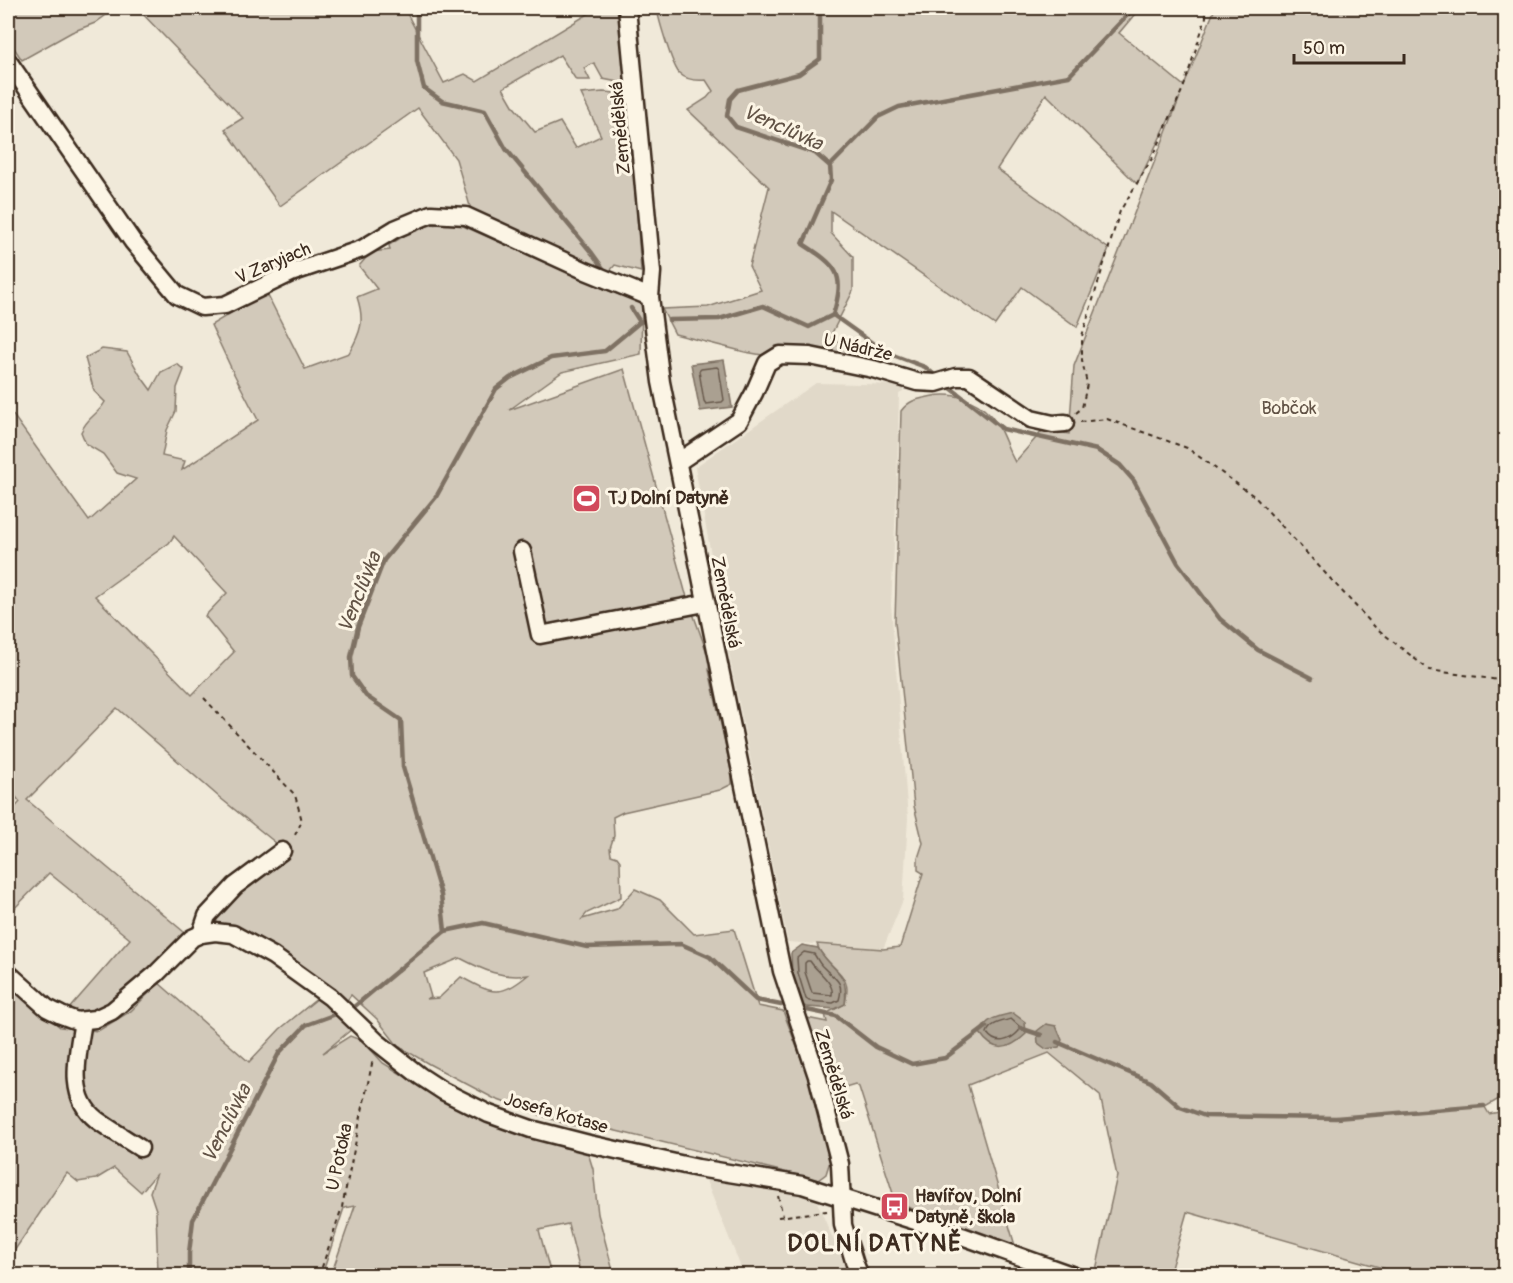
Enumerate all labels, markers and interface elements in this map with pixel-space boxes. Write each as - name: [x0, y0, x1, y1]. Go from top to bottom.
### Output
- scale bar: [1294, 27, 1404, 65]
- text: 50 m: [1303, 37, 1345, 60]
- street label: Zemědělská: [605, 81, 636, 175]
- water label: Venclůvka: [739, 99, 828, 157]
- street label: V Zaryjach: [232, 237, 314, 290]
- street label: U Nádrže: [821, 328, 895, 367]
- park label: Bobčok: [1261, 397, 1317, 420]
- sports icon: TJ Dolní Datyně: [571, 482, 603, 514]
- place label: TJ Dolní Datyně: [607, 487, 729, 510]
- water label: Venclůvka: [332, 547, 388, 636]
- street label: Zemědělská: [705, 554, 746, 650]
- street label: Zemědělská: [809, 1026, 858, 1122]
- water label: Venclůvka: [196, 1078, 258, 1167]
- street label: Josefa Kotase: [501, 1088, 611, 1139]
- street label: U Potoka: [321, 1121, 358, 1193]
- place label: Havířov, Dolní Datyně, škola: [915, 1185, 1022, 1229]
- bus stop icon: Havířov, Dolní Datyně, škola: [878, 1190, 910, 1222]
- district label: DOLNÍ DATYNĚ: [787, 1228, 963, 1258]

